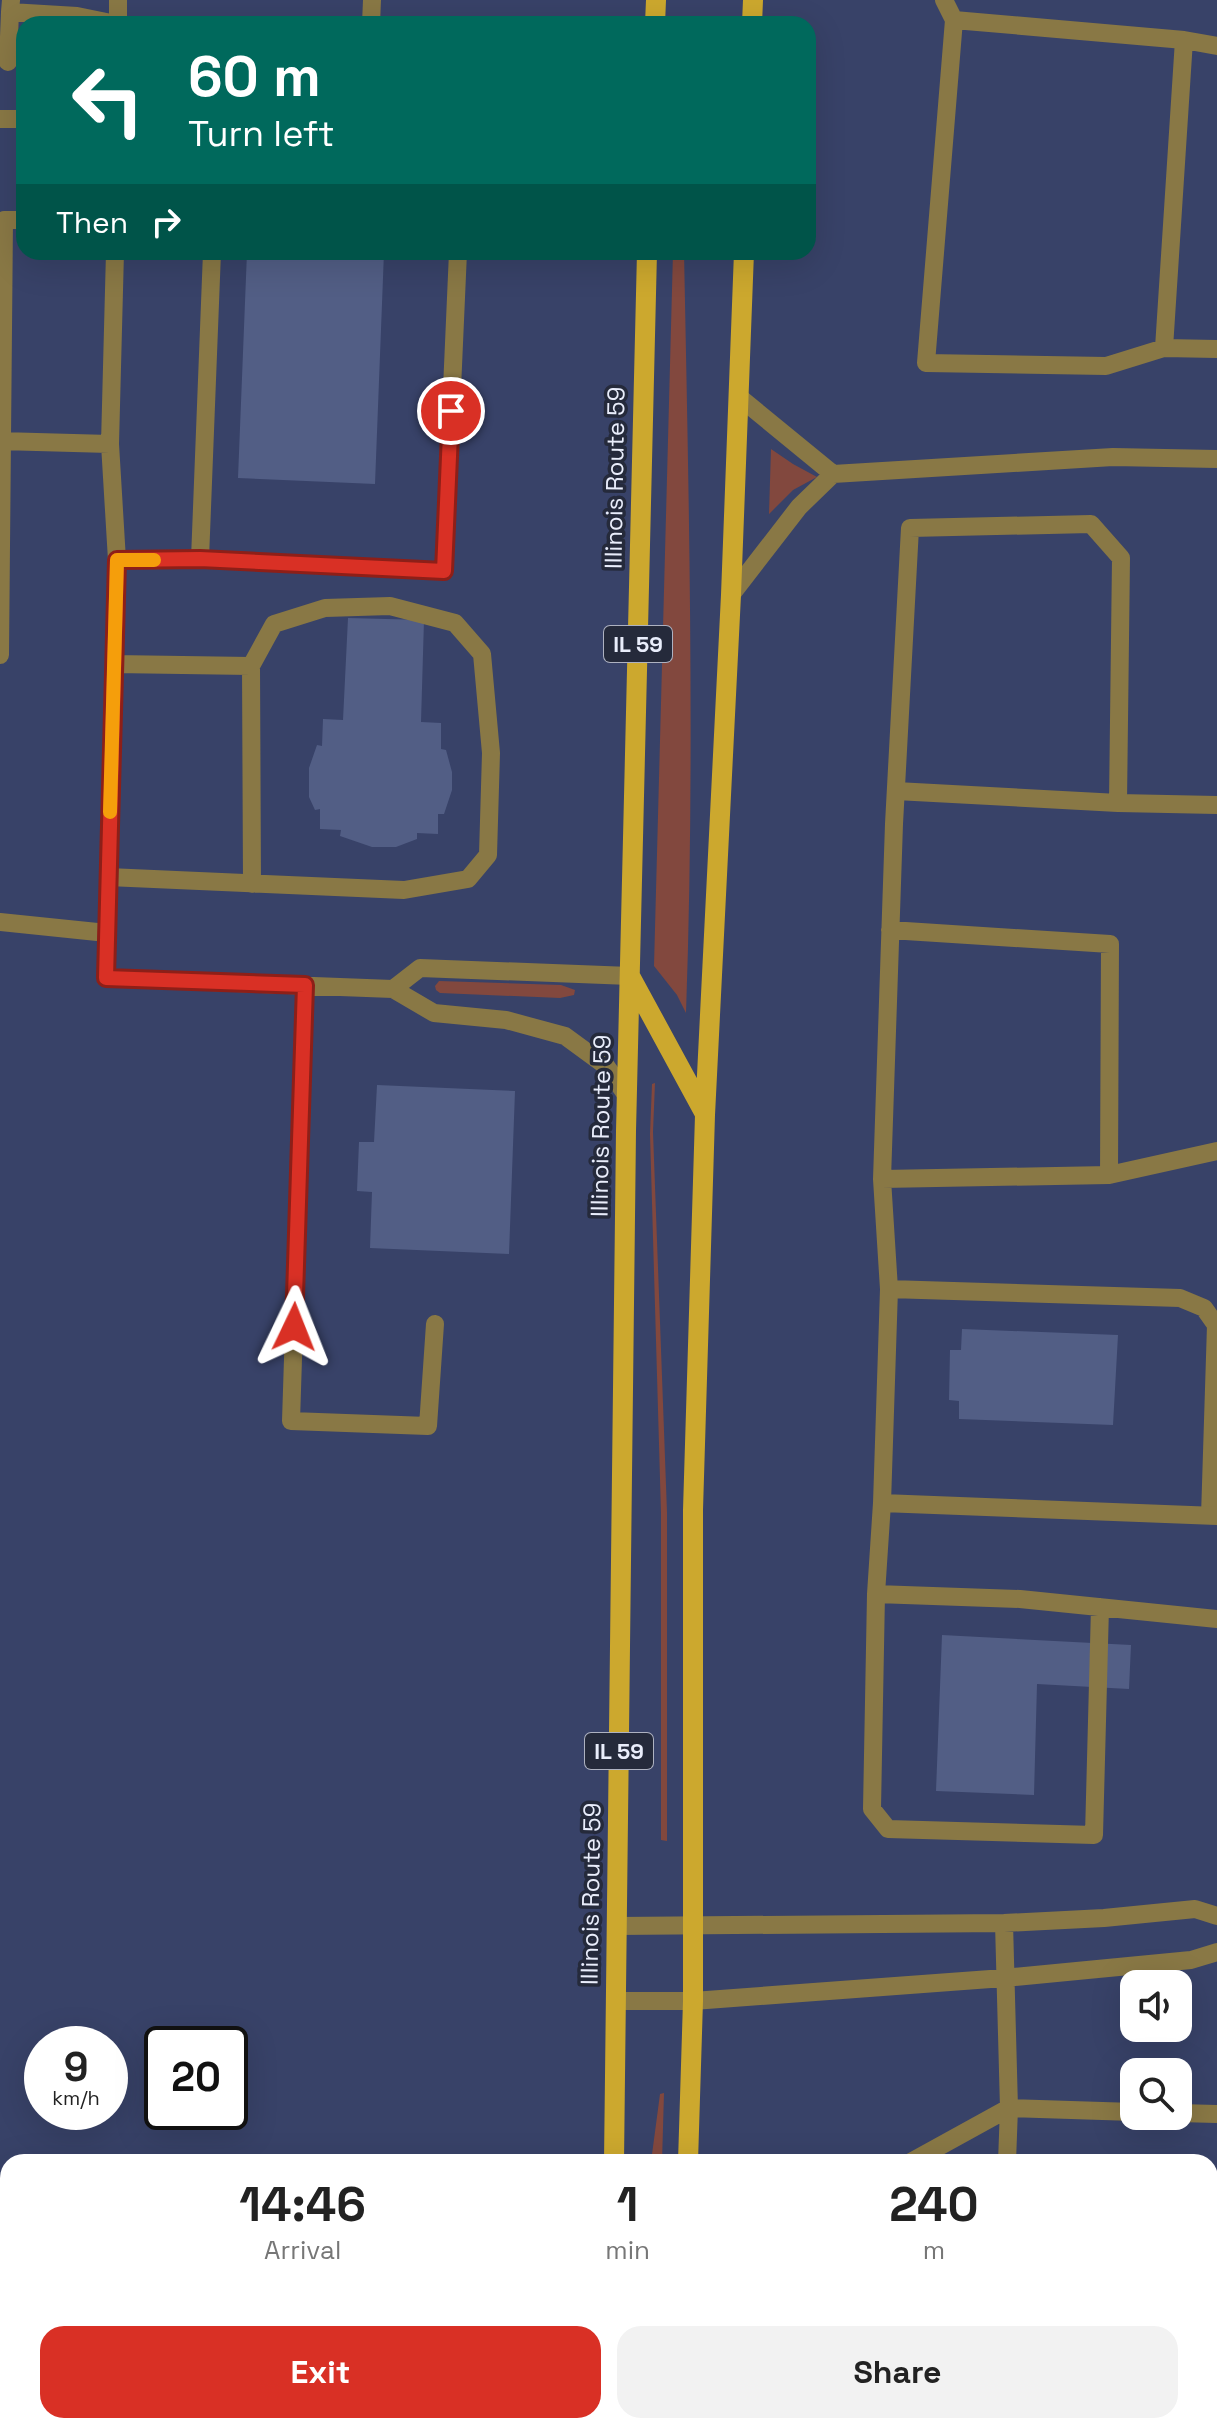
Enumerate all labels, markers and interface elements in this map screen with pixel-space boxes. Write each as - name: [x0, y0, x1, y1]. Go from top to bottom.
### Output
- text: 60 m: [188, 41, 321, 112]
- icon: left: [56, 48, 160, 152]
- text: Turn left: [188, 111, 335, 157]
- icon: right: [144, 200, 188, 244]
- text: Then: [56, 203, 128, 242]
- pin: [417, 377, 485, 445]
- street label: Illinois Route 59: [597, 387, 632, 569]
- icon: arrive: [429, 389, 473, 433]
- road number: IL 59: [604, 626, 672, 662]
- street label: Illinois Route 59: [583, 1035, 618, 1217]
- position arrow: [252, 1285, 336, 1369]
- road number: IL 59: [585, 1733, 653, 1769]
- street label: Illinois Route 59: [573, 1803, 608, 1985]
- map controls: [1120, 1970, 1192, 2130]
- button: sound: [1120, 1970, 1192, 2042]
- speed limit sign: 20: [144, 2026, 248, 2130]
- text: 9: [64, 2042, 88, 2093]
- button: search: [1120, 2058, 1192, 2130]
- text: km/h: [52, 2085, 100, 2111]
- text: 14:46: [239, 2174, 366, 2235]
- text: 1: [617, 2174, 639, 2235]
- text: 240: [889, 2174, 979, 2235]
- text: Arrival: [264, 2233, 341, 2267]
- text: min: [605, 2233, 650, 2267]
- text: m: [923, 2233, 945, 2267]
- button: Exit: [40, 2326, 601, 2418]
- button: Share: [617, 2326, 1178, 2418]

